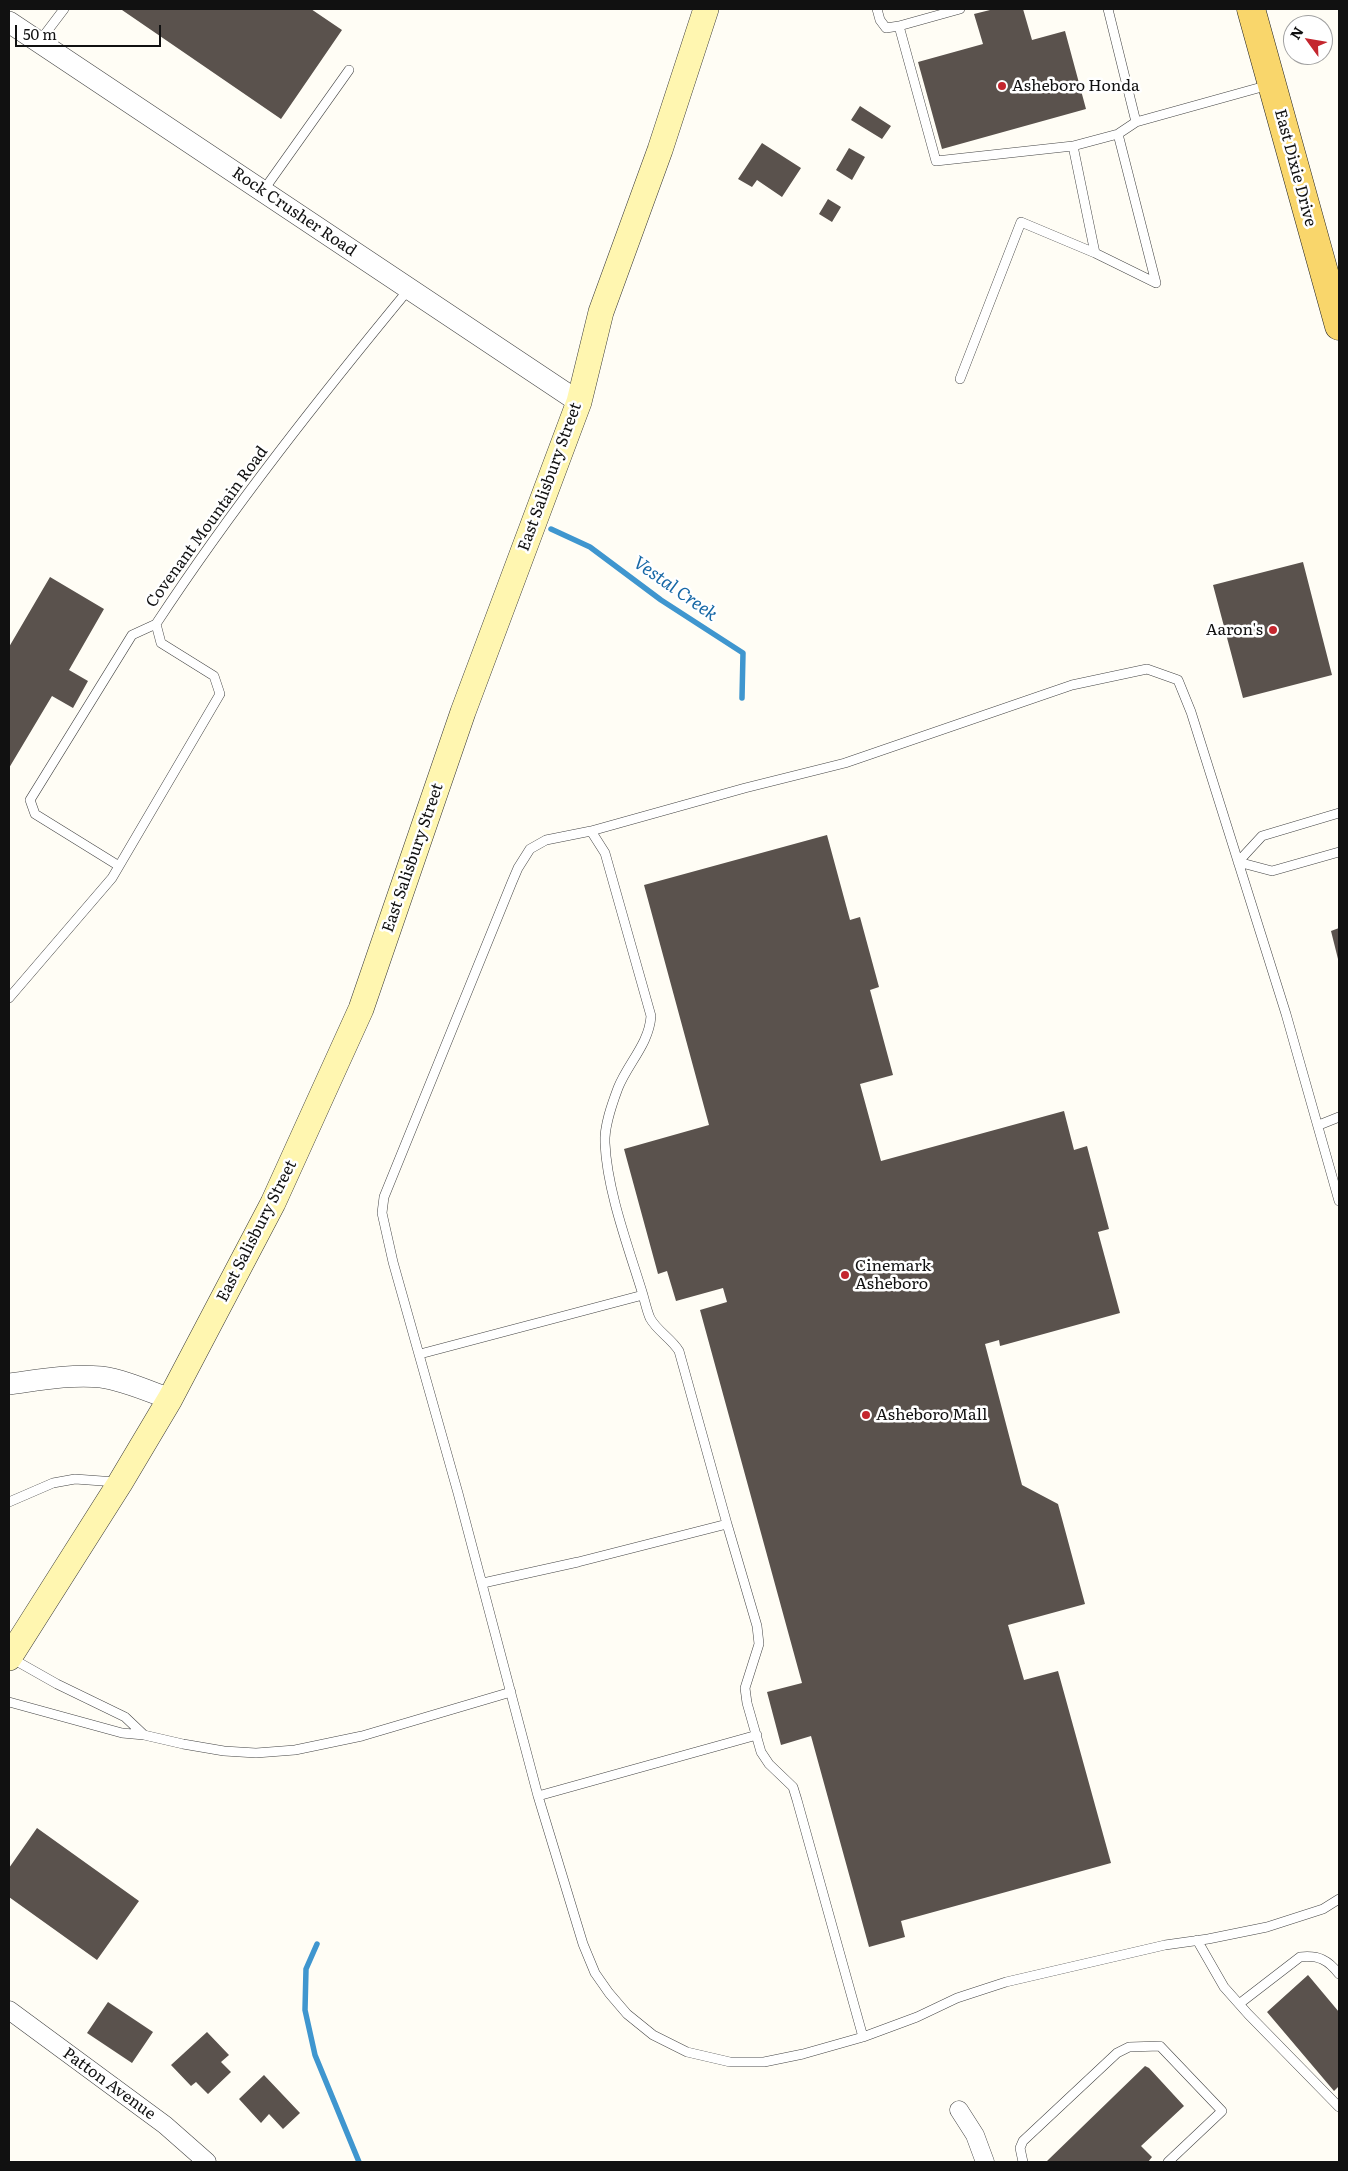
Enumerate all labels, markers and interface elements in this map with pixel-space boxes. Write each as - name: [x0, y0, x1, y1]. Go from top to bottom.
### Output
- scale bar: [18, 15, 164, 47]
- north arrow: [1283, 15, 1333, 65]
- text: 50 m: [23, 22, 57, 45]
- text: N: [1285, 22, 1308, 43]
- place label: Asheboro Honda: [1012, 76, 1140, 96]
- marker: Asheboro Honda: [996, 80, 1008, 92]
- street label: East Dixie Drive: [1270, 107, 1320, 229]
- street label: Rock Crusher Road: [228, 163, 360, 261]
- street label: East Salisbury Street: [514, 400, 586, 554]
- street label: Covenant Mountain Road: [142, 443, 272, 611]
- water label: Vestal Creek: [629, 552, 721, 626]
- place label: Aaron's: [1206, 620, 1263, 640]
- marker: Aaron's: [1267, 624, 1279, 636]
- street label: East Salisbury Street: [378, 781, 448, 935]
- street label: East Salisbury Street: [213, 1157, 301, 1305]
- place label: Cinemark Asheboro: [855, 1256, 931, 1294]
- marker: Cinemark Asheboro: [839, 1269, 851, 1281]
- place label: Asheboro Mall: [876, 1405, 987, 1425]
- marker: Asheboro Mall: [860, 1409, 872, 1421]
- street label: Patton Avenue: [59, 2044, 159, 2124]

